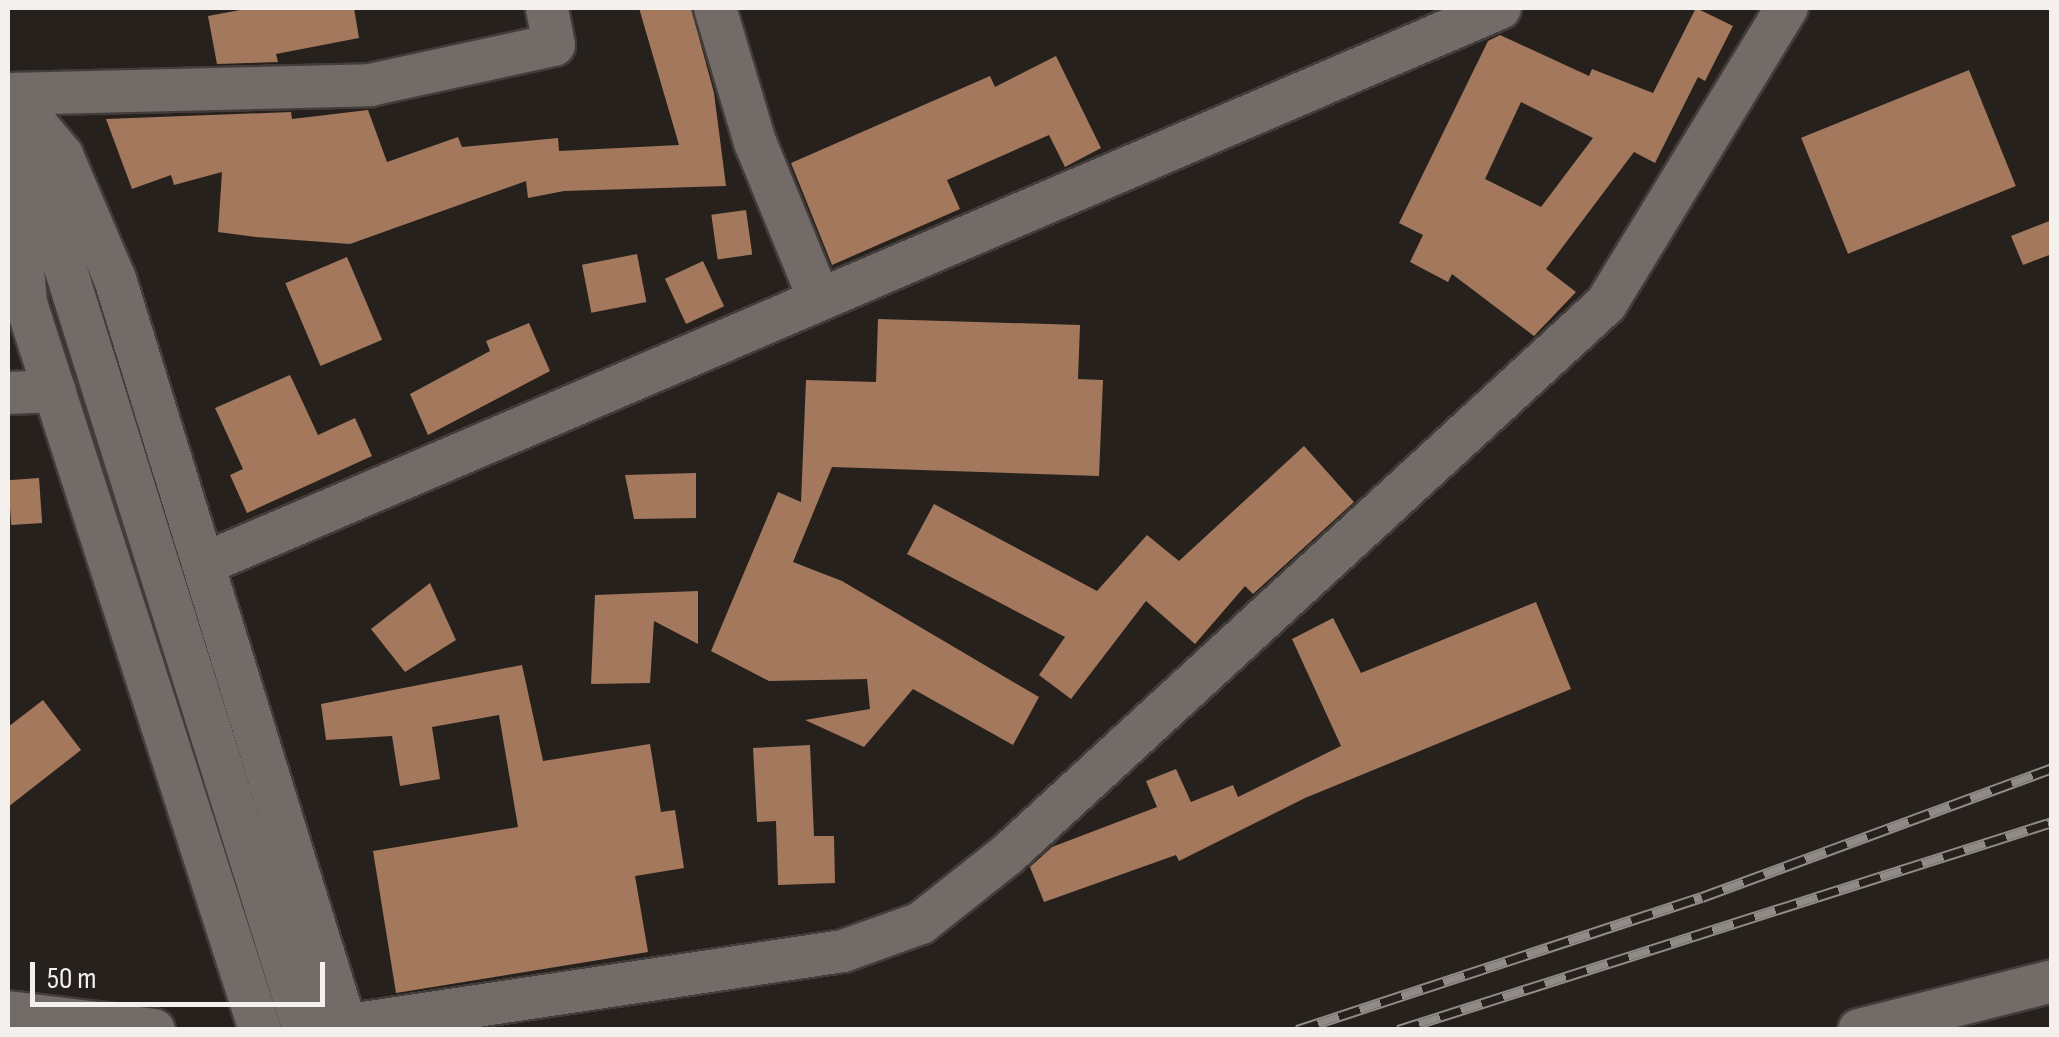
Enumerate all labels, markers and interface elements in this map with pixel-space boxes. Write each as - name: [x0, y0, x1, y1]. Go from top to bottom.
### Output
- scale bar: [35, 942, 330, 1004]
- text: 50 m: [47, 961, 96, 997]

